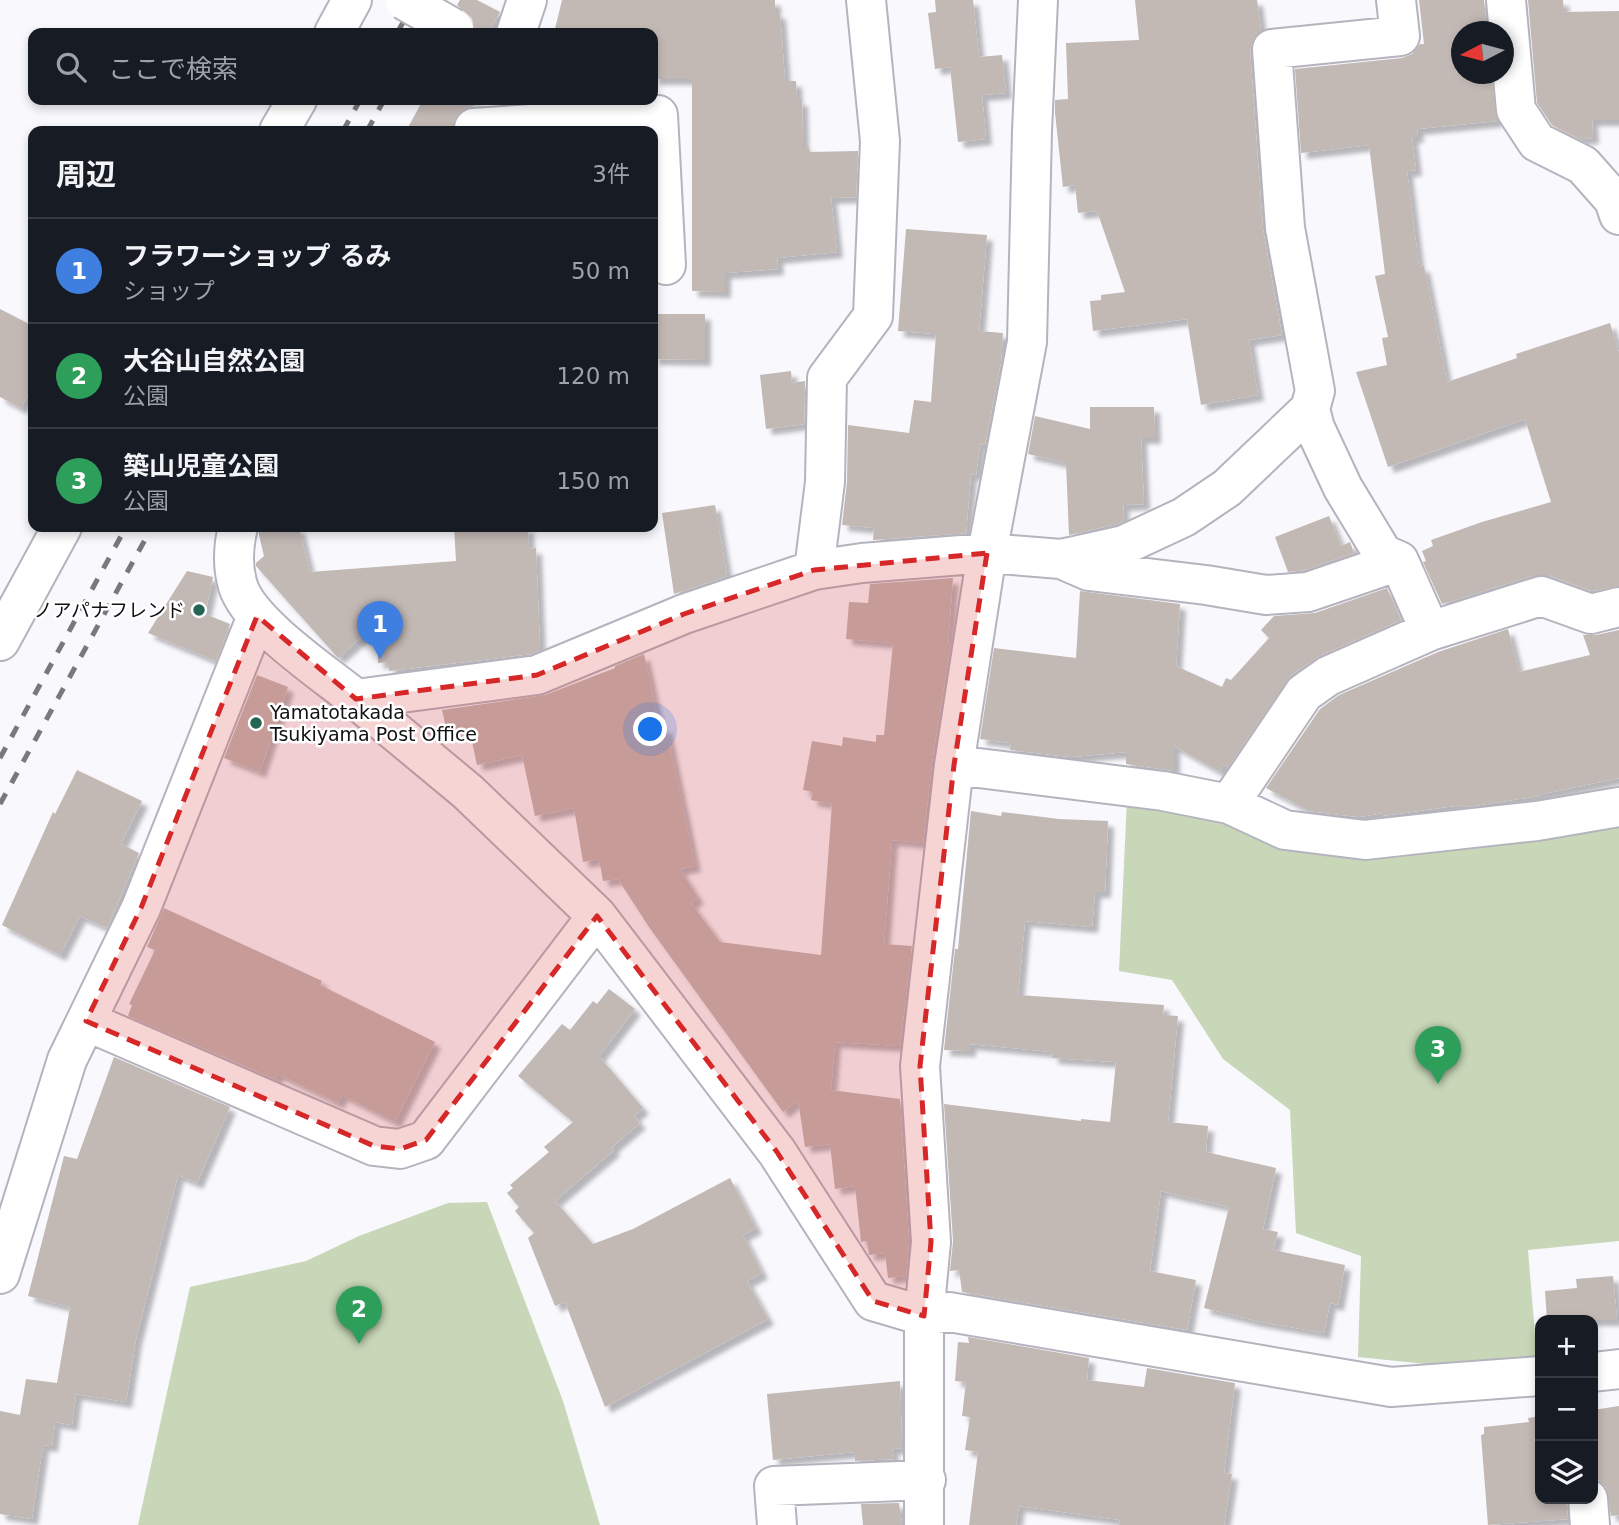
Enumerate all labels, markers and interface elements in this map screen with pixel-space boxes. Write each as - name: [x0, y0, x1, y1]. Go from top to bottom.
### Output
- north arrow: [1451, 21, 1514, 84]
- search box: [28, 28, 658, 105]
- icon: search: [52, 48, 90, 86]
- text: ここで検索: [108, 54, 238, 84]
- text: 周辺: [56, 157, 116, 192]
- text: 3件: [592, 161, 630, 187]
- text: フラワーショップ るみ: [123, 241, 392, 271]
- text: 1: [71, 258, 87, 284]
- text: 50 m: [571, 258, 630, 284]
- text: ショップ: [123, 278, 215, 304]
- text: 大谷山自然公園: [123, 346, 305, 376]
- text: 2: [71, 363, 87, 389]
- text: 120 m: [556, 363, 630, 389]
- text: 公園: [123, 383, 169, 409]
- text: 築山児童公園: [123, 451, 279, 481]
- text: 3: [71, 468, 87, 494]
- text: 150 m: [556, 468, 630, 494]
- text: 公園: [123, 488, 169, 514]
- place label: ノアパナフレンド: [33, 599, 185, 621]
- pin: 1: [357, 601, 403, 659]
- marker: ノアパナフレンド: [191, 602, 207, 618]
- place label: Yamatotakada Tsukiyama Post Office: [269, 701, 477, 745]
- your location: [633, 712, 667, 746]
- marker: Yamatotakada Tsukiyama Post Office: [248, 715, 264, 731]
- pin: 3: [1415, 1026, 1461, 1084]
- pin: 2: [336, 1286, 382, 1344]
- map controls: [1535, 1315, 1598, 1504]
- button: +: [1535, 1315, 1598, 1378]
- button: −: [1535, 1378, 1598, 1441]
- button: layers: [1535, 1441, 1598, 1504]

